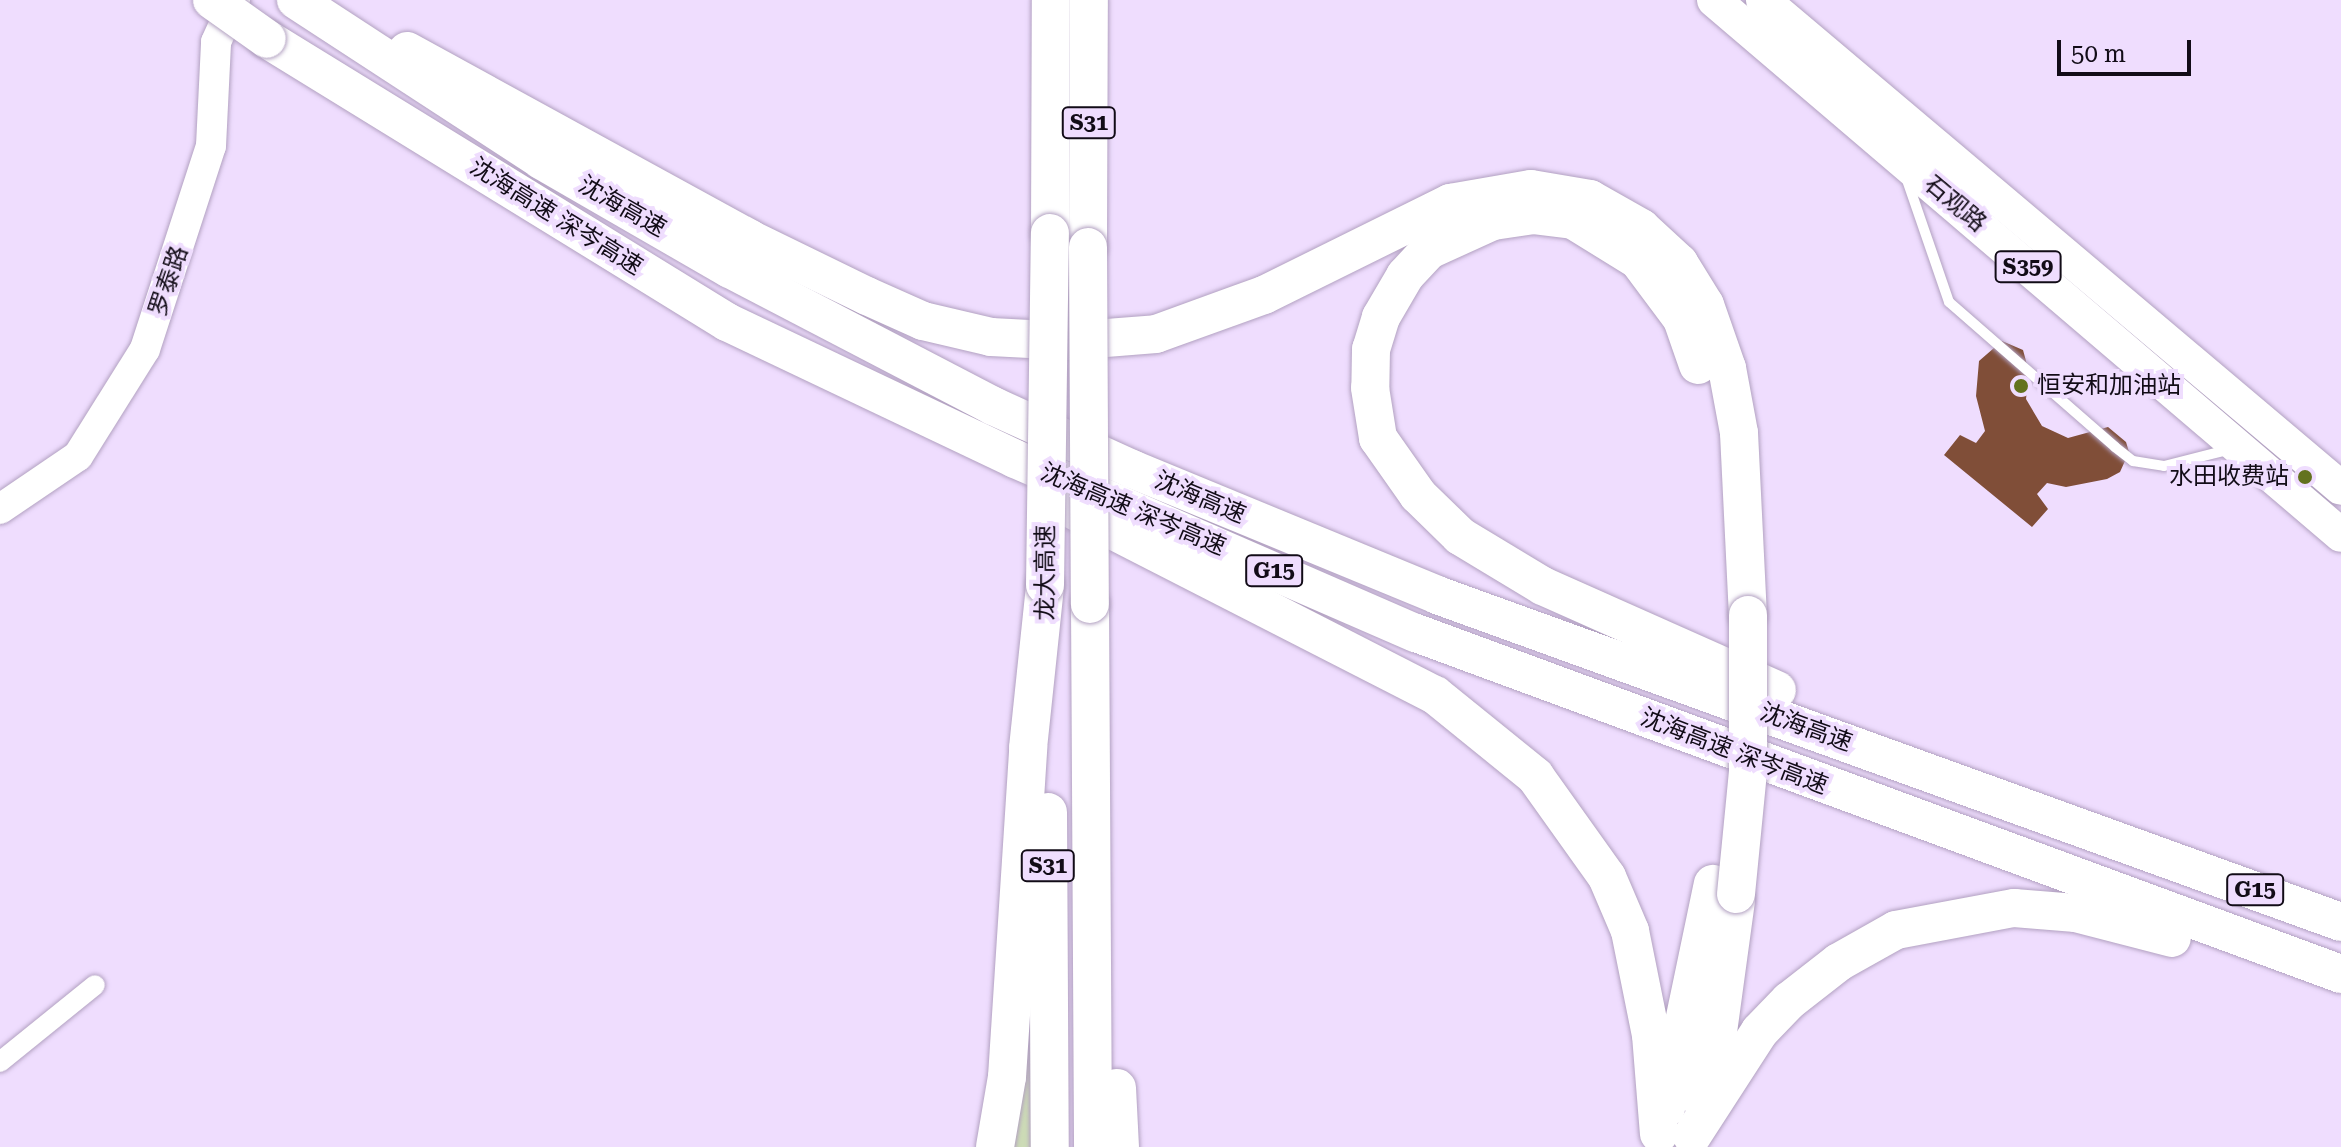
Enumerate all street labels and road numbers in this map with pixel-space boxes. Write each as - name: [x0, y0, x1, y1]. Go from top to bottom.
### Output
- road number: S31: [1061, 105, 1117, 141]
- street label: 沈海高速 深岑高速: [464, 152, 648, 282]
- street label: 石观路: [1918, 170, 1992, 238]
- street label: 沈海高速: [573, 171, 671, 243]
- street label: 罗泰路: [144, 242, 194, 320]
- road number: S359: [1994, 249, 2062, 285]
- street label: 沈海高速 深岑高速: [1036, 458, 1230, 562]
- street label: 沈海高速: [1150, 466, 1250, 530]
- street label: 龙大高速: [1032, 525, 1060, 621]
- road number: G15: [1244, 553, 1304, 589]
- street label: 沈海高速: [1756, 698, 1856, 758]
- street label: 沈海高速 深岑高速: [1636, 703, 1832, 801]
- road number: S31: [1020, 848, 1076, 884]
- road number: G15: [2225, 872, 2285, 908]

